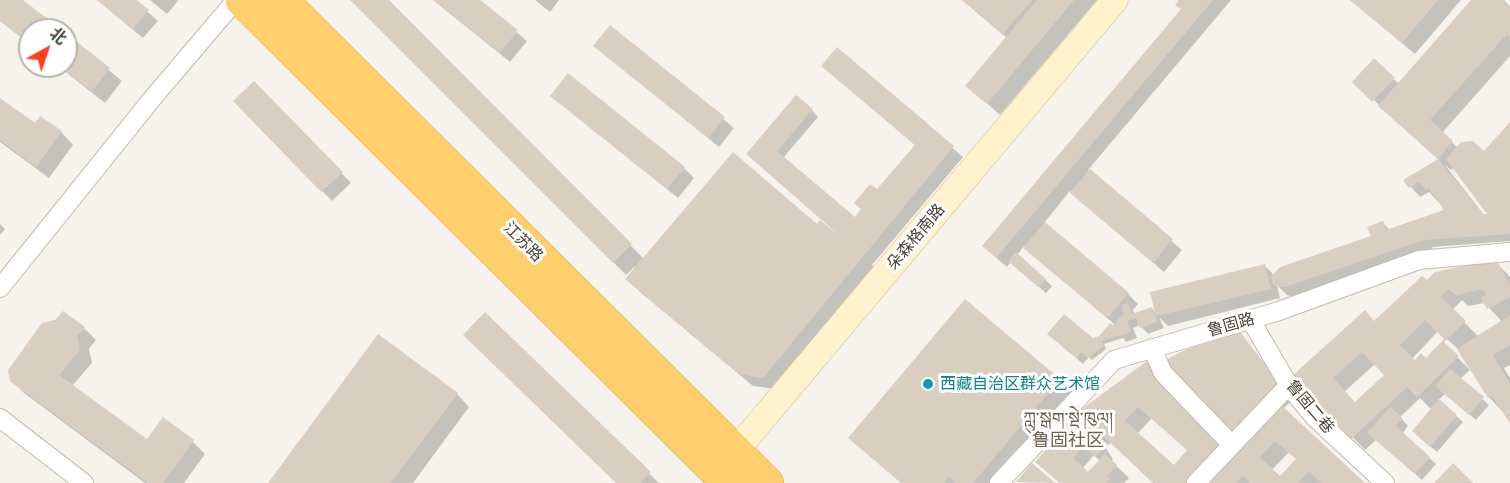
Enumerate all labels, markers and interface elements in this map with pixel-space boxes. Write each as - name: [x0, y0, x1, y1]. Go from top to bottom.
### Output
- north arrow: [18, 18, 78, 78]
- text: 北: [46, 23, 71, 49]
- street label: 朵森格南路: [883, 200, 949, 274]
- street label: 江苏路: [499, 218, 547, 266]
- street label: 鲁固路: [1205, 309, 1257, 341]
- place label: 西藏自治区群众艺术馆: [940, 374, 1100, 394]
- street label: 鲁固二巷: [1282, 376, 1338, 438]
- marker: 西藏自治区群众艺术馆: [921, 377, 935, 391]
- district label: ཀླུ་སྒུག་སྡེ་ཁུལ། 鲁固社区: [1023, 409, 1113, 452]

